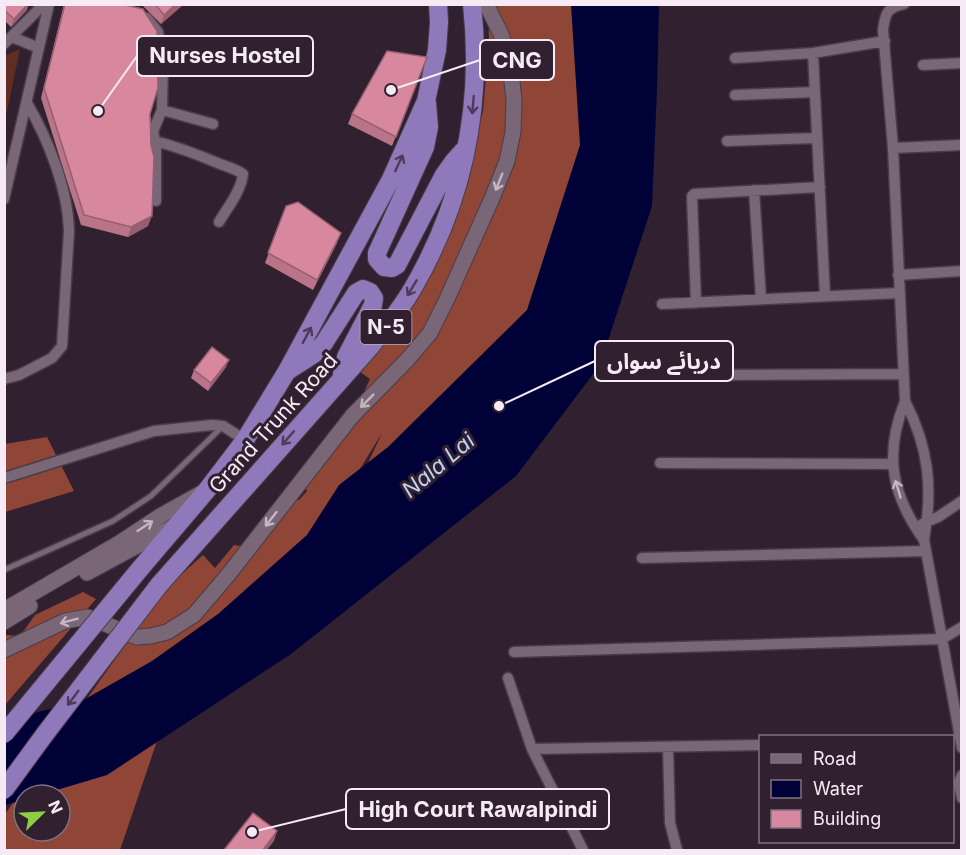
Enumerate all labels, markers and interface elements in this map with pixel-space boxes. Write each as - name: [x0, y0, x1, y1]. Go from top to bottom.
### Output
- callout: Nurses Hostel: [137, 36, 313, 76]
- callout: CNG: [480, 40, 554, 80]
- text: Nurses Hostel: [149, 42, 301, 68]
- text: CNG: [492, 47, 542, 73]
- one-way arrow: [467, 94, 478, 114]
- one-way arrow: [393, 155, 405, 173]
- one-way arrow: [493, 172, 504, 190]
- one-way arrow: [406, 279, 418, 296]
- road number: N-5: [360, 310, 412, 344]
- one-way arrow: [301, 327, 313, 345]
- callout: دریائے سواں: [595, 341, 733, 381]
- street label: Grand Trunk Road: [204, 348, 342, 498]
- text: دریائے سواں: [607, 348, 721, 376]
- one-way arrow: [360, 393, 375, 408]
- water label: Nala Lai: [397, 427, 480, 503]
- one-way arrow: [281, 430, 295, 445]
- one-way arrow: [891, 480, 902, 499]
- one-way arrow: [265, 511, 278, 527]
- one-way arrow: [136, 520, 153, 532]
- one-way arrow: [60, 616, 79, 627]
- one-way arrow: [66, 689, 79, 705]
- legend: [759, 735, 954, 843]
- text: Road: [813, 748, 856, 769]
- text: Water: [813, 778, 863, 799]
- north arrow: [12, 783, 72, 843]
- callout: High Court Rawalpindi: [346, 789, 609, 829]
- text: High Court Rawalpindi: [358, 796, 598, 822]
- text: N: [44, 797, 67, 817]
- text: Building: [813, 808, 881, 829]

